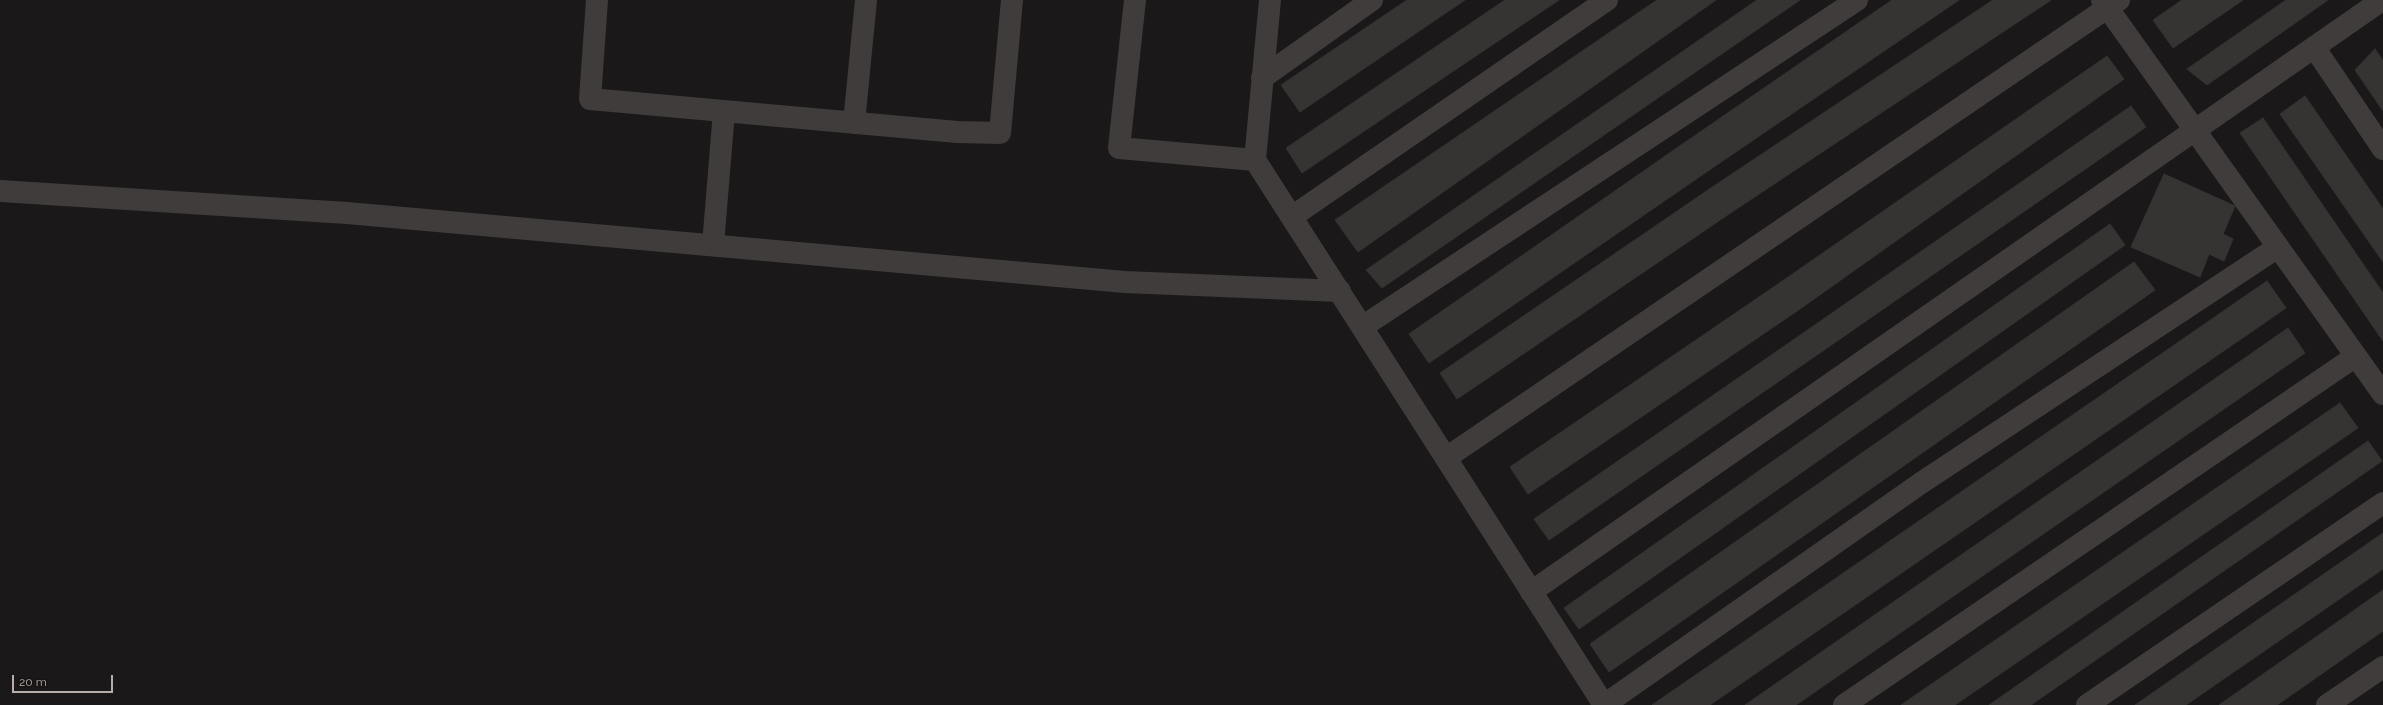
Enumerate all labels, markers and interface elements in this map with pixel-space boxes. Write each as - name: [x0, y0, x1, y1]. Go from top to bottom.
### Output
- scale bar: [14, 667, 115, 693]
- text: 20 m: [19, 675, 47, 689]

